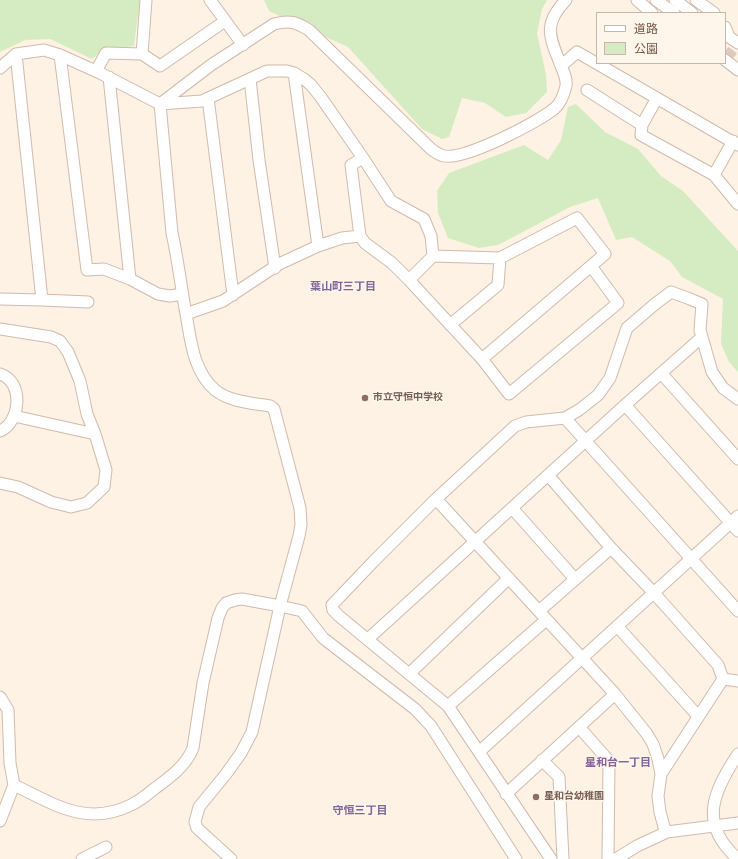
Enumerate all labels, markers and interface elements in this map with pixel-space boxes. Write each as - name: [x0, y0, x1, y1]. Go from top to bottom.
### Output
- legend: [596, 12, 726, 64]
- text: 道路: [634, 21, 658, 38]
- text: 公園: [634, 41, 658, 58]
- district label: 葉山町三丁目: [310, 281, 376, 295]
- place label: 市立守恒中学校: [373, 392, 443, 404]
- marker: 市立守恒中学校: [360, 393, 370, 403]
- district label: 星和台一丁目: [585, 757, 651, 771]
- place label: 星和台幼稚園: [544, 791, 604, 803]
- marker: 星和台幼稚園: [531, 792, 541, 802]
- district label: 守恒三丁目: [333, 805, 387, 819]

